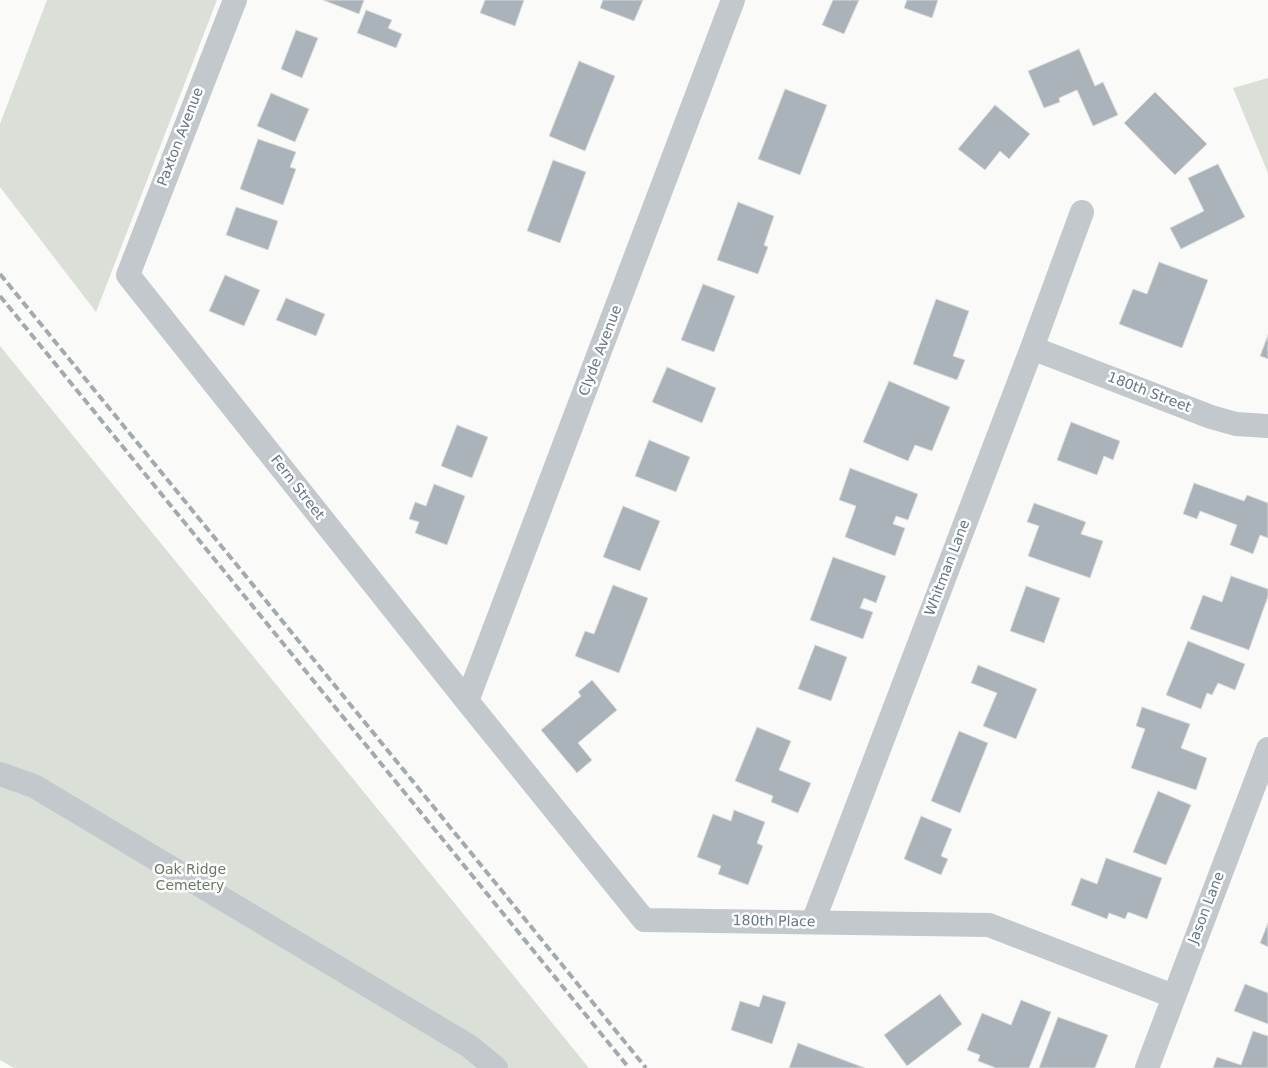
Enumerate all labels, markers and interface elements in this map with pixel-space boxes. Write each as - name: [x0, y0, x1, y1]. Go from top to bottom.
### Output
- street label: Paxton Avenue: [155, 85, 207, 189]
- street label: Clyde Avenue: [576, 303, 626, 399]
- street label: 180th Street: [1105, 369, 1193, 417]
- street label: Fern Street: [267, 452, 327, 524]
- street label: Whitman Lane: [922, 518, 974, 618]
- park label: Oak Ridge Cemetery: [154, 862, 226, 894]
- street label: Jason Lane: [1186, 870, 1228, 946]
- street label: 180th Place: [732, 913, 816, 931]

